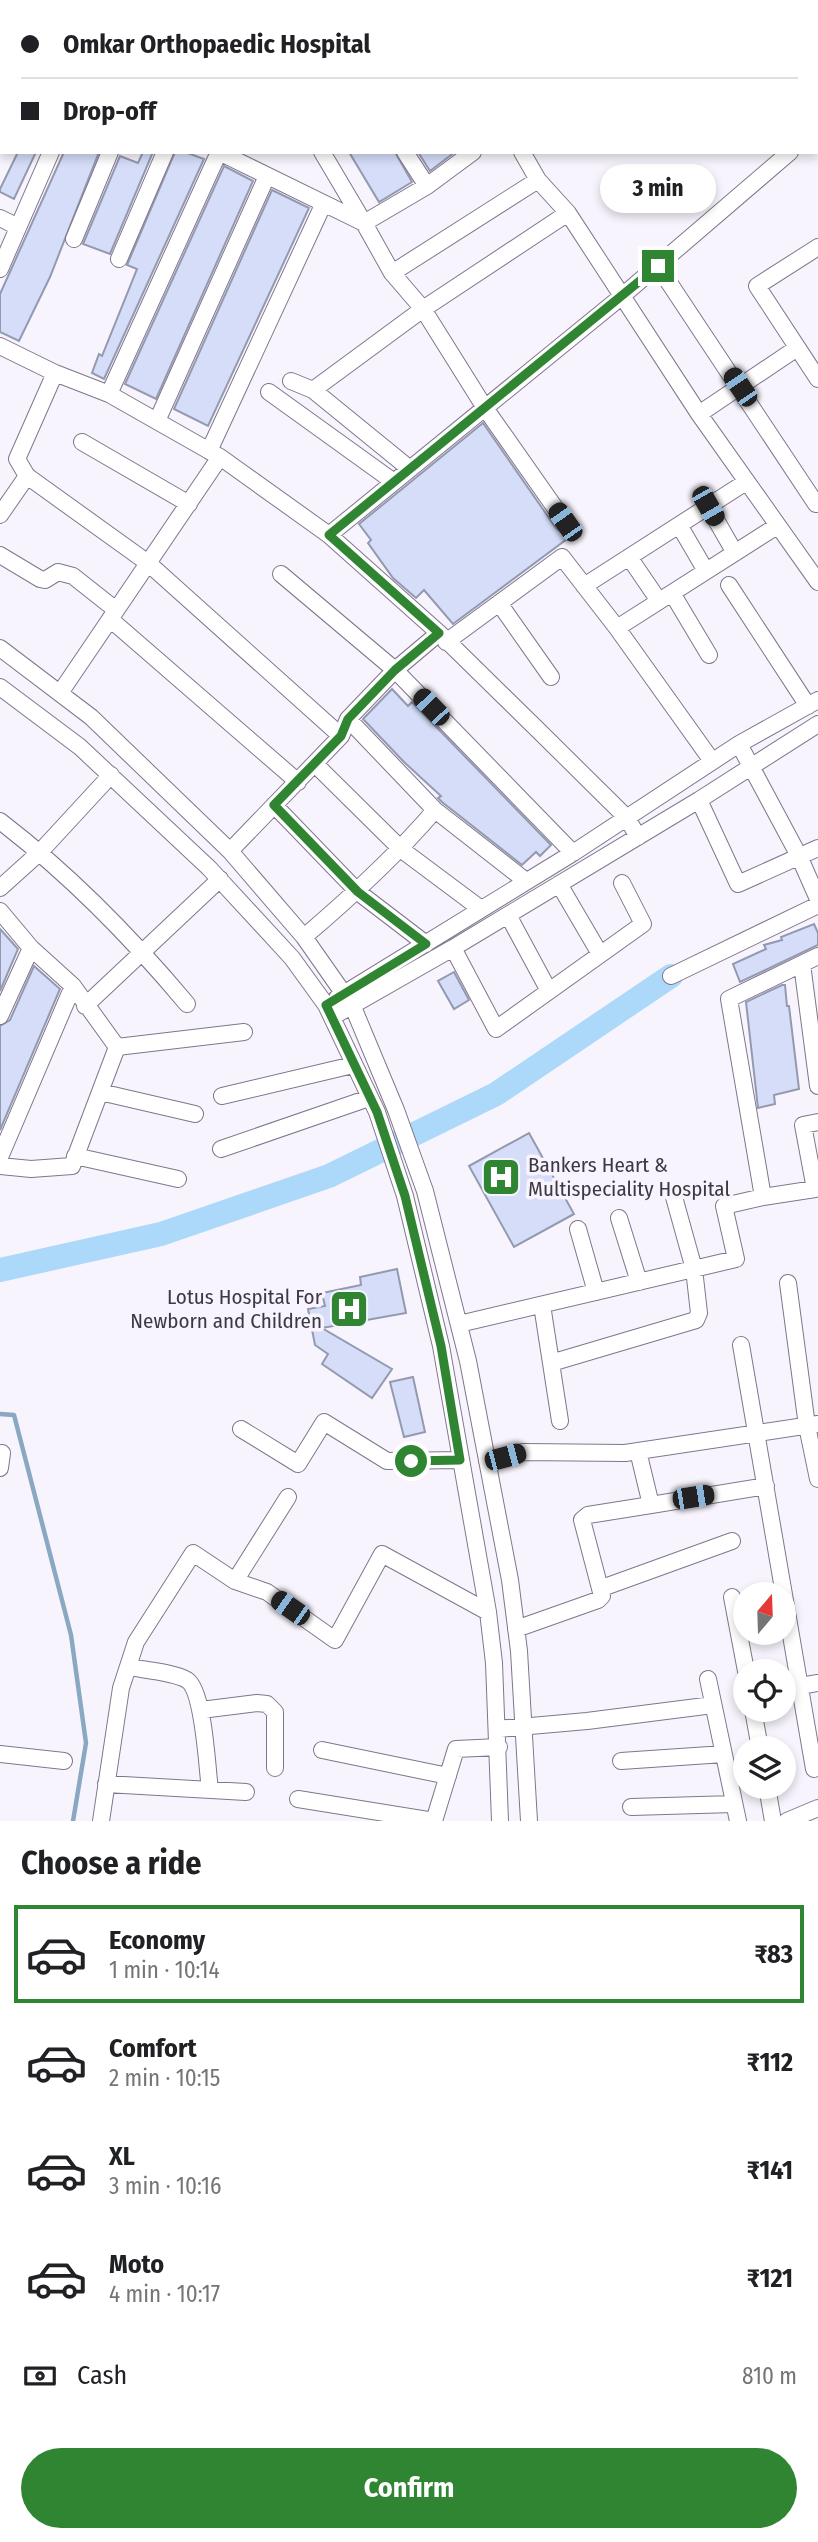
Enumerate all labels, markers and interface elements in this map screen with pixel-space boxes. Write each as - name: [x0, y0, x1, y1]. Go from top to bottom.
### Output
- text: Omkar Orthopaedic Hospital: [63, 29, 371, 60]
- text: Drop-off: [63, 96, 156, 127]
- callout: 3 min: [600, 164, 716, 214]
- text: 3 min: [632, 174, 684, 202]
- route end: [642, 250, 674, 282]
- car: [720, 364, 761, 410]
- car: [689, 483, 728, 529]
- car: [545, 499, 586, 545]
- car: [409, 685, 454, 729]
- place label: Bankers Heart & Multispeciality Hospital: [528, 1152, 730, 1202]
- hospital icon: Bankers Heart & Multispeciality Hospital: [480, 1156, 522, 1198]
- place label: Lotus Hospital For Newborn and Children: [130, 1284, 323, 1334]
- hospital icon: Lotus Hospital For Newborn and Children: [328, 1288, 370, 1330]
- car: [482, 1441, 529, 1473]
- route start: [395, 1445, 427, 1477]
- car: [671, 1483, 716, 1511]
- north arrow: [733, 1582, 796, 1645]
- map controls: [733, 1582, 796, 1799]
- car: [267, 1587, 314, 1629]
- button: locate: [733, 1659, 796, 1722]
- button: layers: [733, 1736, 796, 1799]
- text: Choose a ride: [21, 1844, 202, 1882]
- icon: car: [25, 1923, 88, 1986]
- text: Economy: [109, 1925, 205, 1956]
- text: ₹83: [755, 1939, 793, 1970]
- text: 1 min · 10:14: [109, 1956, 220, 1984]
- icon: car: [25, 2031, 88, 2094]
- text: Comfort: [109, 2033, 197, 2064]
- text: ₹112: [747, 2047, 793, 2078]
- text: 2 min · 10:15: [109, 2064, 220, 2092]
- icon: car: [25, 2139, 88, 2202]
- text: XL: [109, 2141, 135, 2172]
- text: ₹141: [747, 2155, 793, 2186]
- text: 3 min · 10:16: [109, 2172, 221, 2200]
- icon: car: [25, 2247, 88, 2310]
- text: Moto: [109, 2249, 164, 2280]
- text: ₹121: [747, 2263, 793, 2294]
- text: 4 min · 10:17: [109, 2280, 220, 2308]
- icon: cash: [21, 2357, 59, 2395]
- text: Cash: [77, 2360, 127, 2391]
- text: 810 m: [742, 2362, 797, 2390]
- button: Confirm: [21, 2448, 797, 2528]

